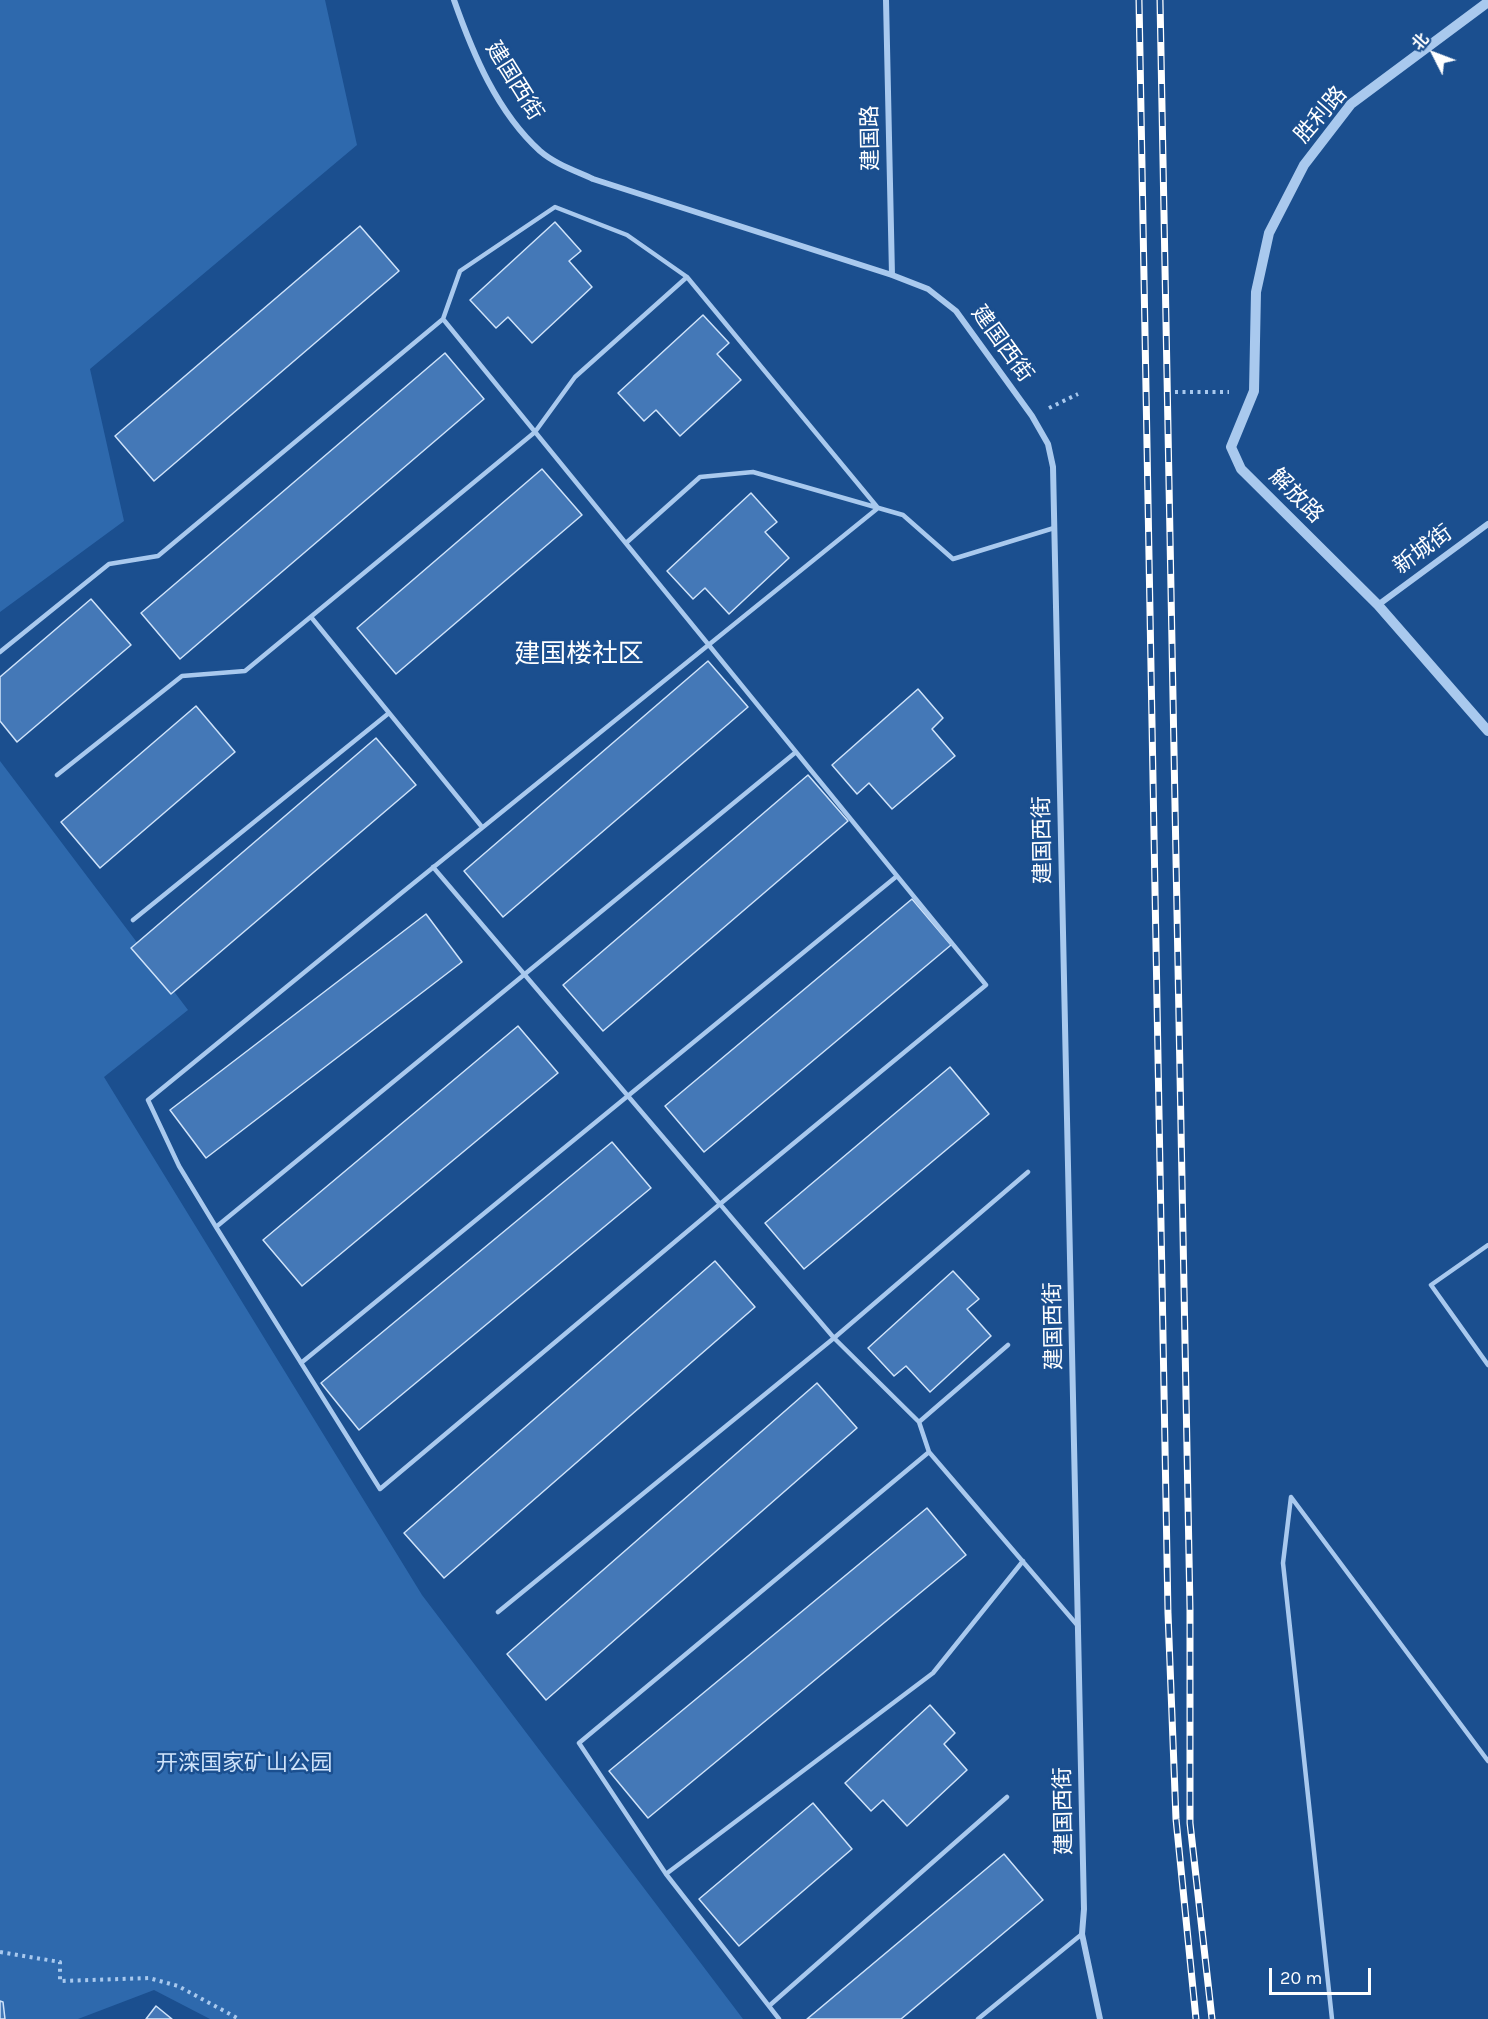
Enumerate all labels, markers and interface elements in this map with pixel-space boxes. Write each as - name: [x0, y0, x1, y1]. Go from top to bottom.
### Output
- north arrow: [1404, 24, 1464, 84]
- text: 北: [1408, 29, 1433, 54]
- street label: 建国西街: [479, 37, 549, 125]
- street label: 胜利路: [1289, 81, 1353, 149]
- street label: 建国路: [857, 105, 885, 171]
- street label: 建国西街: [965, 301, 1039, 387]
- street label: 解放路: [1263, 463, 1329, 529]
- street label: 新城街: [1389, 520, 1457, 580]
- district label: 建国楼社区: [514, 639, 644, 671]
- street label: 建国西街: [1029, 796, 1057, 884]
- street label: 建国西街: [1040, 1282, 1068, 1370]
- park label: 开滦国家矿山公园: [156, 1751, 332, 1777]
- street label: 建国西街: [1050, 1767, 1078, 1855]
- scale bar: [1272, 1956, 1374, 1994]
- text: 20 m: [1280, 1967, 1322, 1989]

